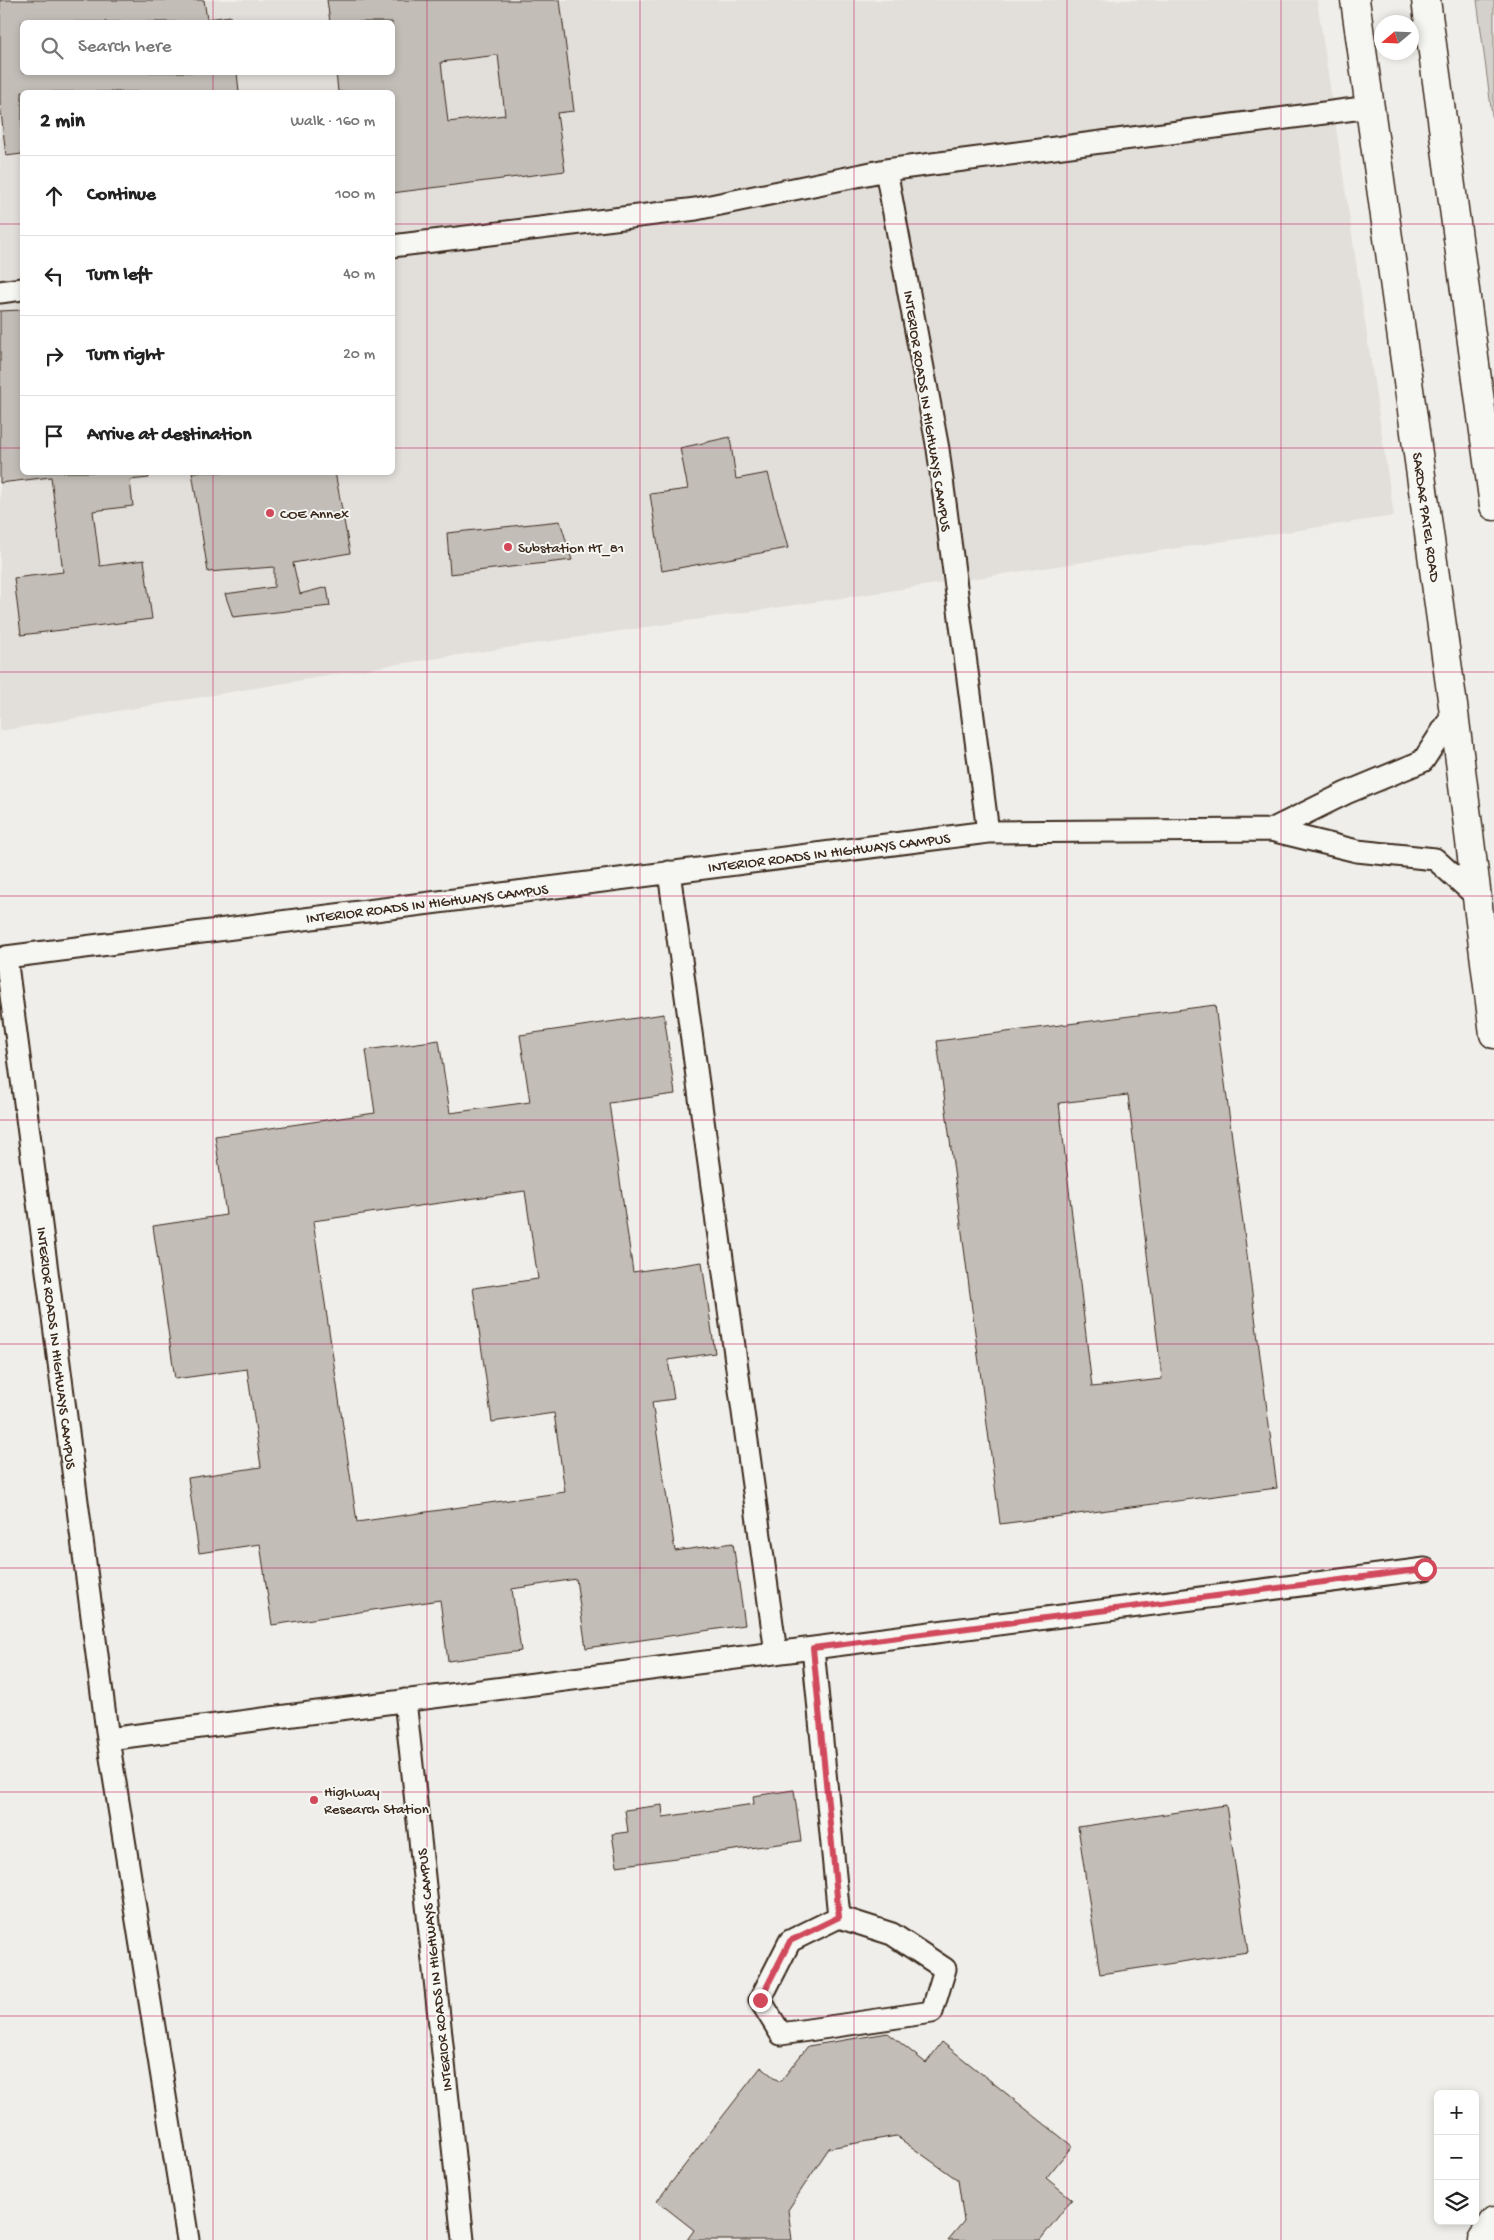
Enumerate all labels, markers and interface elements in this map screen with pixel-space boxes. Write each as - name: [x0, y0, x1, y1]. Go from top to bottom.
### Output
- north arrow: [1374, 15, 1419, 60]
- search box: [20, 20, 395, 75]
- icon: search: [38, 34, 66, 62]
- text: Search here: [78, 36, 172, 59]
- text: 2 min: [40, 110, 85, 135]
- text: Walk · 160 m: [290, 113, 375, 132]
- icon: ahead: [40, 182, 68, 210]
- text: Continue: [87, 184, 156, 207]
- text: 100 m: [335, 186, 375, 205]
- icon: left: [40, 262, 68, 290]
- text: Turn left: [87, 264, 151, 287]
- text: 40 m: [343, 266, 375, 285]
- street label: INTERIOR ROADS IN HIGHWAYS CAMPUS: [898, 289, 954, 533]
- icon: right: [40, 342, 68, 370]
- text: Turn right: [87, 344, 163, 367]
- text: 20 m: [343, 346, 375, 365]
- icon: arrive: [40, 422, 68, 450]
- text: Arrive at destination: [87, 424, 251, 447]
- street label: SARDAR PATEL ROAD: [1407, 451, 1443, 583]
- place label: COE Annex: [280, 506, 349, 524]
- marker: COE Annex: [264, 507, 276, 519]
- place label: Substation HT_81: [518, 540, 624, 558]
- marker: Substation HT_81: [502, 541, 514, 553]
- street label: INTERIOR ROADS IN HIGHWAYS CAMPUS: [707, 830, 951, 878]
- street label: INTERIOR ROADS IN HIGHWAYS CAMPUS: [305, 881, 549, 929]
- street label: INTERIOR ROADS IN HIGHWAYS CAMPUS: [31, 1226, 79, 1470]
- route start: [1414, 1558, 1437, 1581]
- place label: Highway Research Station: [324, 1784, 429, 1819]
- marker: Highway Research Station: [308, 1794, 320, 1806]
- street label: INTERIOR ROADS IN HIGHWAYS CAMPUS: [414, 1848, 458, 2092]
- route end: [749, 1989, 772, 2012]
- map controls: [1434, 2090, 1479, 2225]
- button: +: [1434, 2090, 1479, 2135]
- button: −: [1434, 2135, 1479, 2180]
- button: layers: [1434, 2180, 1479, 2225]

